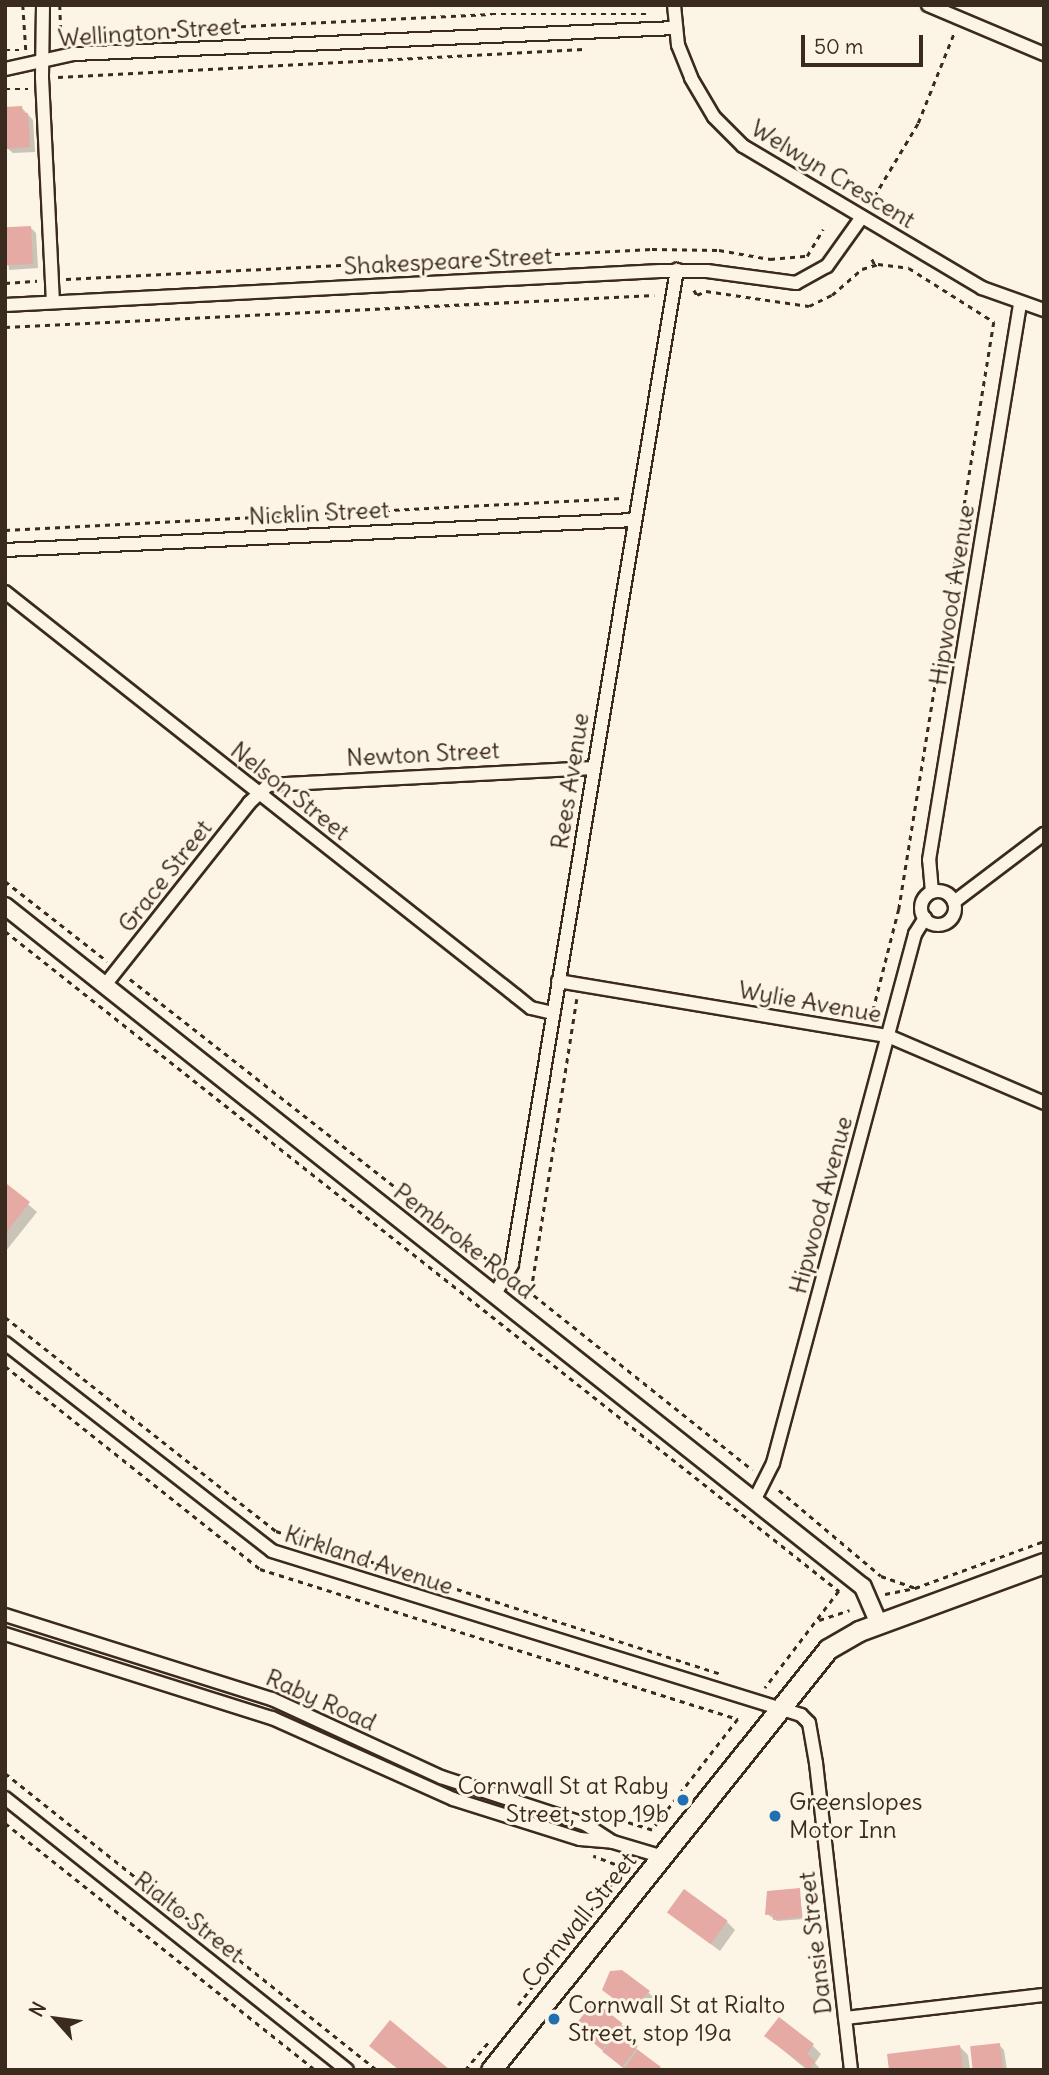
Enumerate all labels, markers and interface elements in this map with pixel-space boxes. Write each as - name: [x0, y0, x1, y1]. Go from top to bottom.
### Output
- street label: Wellington Street: [57, 11, 241, 53]
- scale bar: [804, 21, 926, 65]
- text: 50 m: [814, 33, 863, 60]
- street label: Welwyn Crescent: [746, 114, 920, 234]
- street label: Shakespeare Street: [343, 241, 553, 281]
- street label: Nicklin Street: [248, 495, 390, 531]
- street label: Hipwood Avenue: [924, 503, 980, 687]
- street label: Rees Avenue: [545, 711, 595, 851]
- street label: Nelson Street: [225, 736, 355, 846]
- street label: Newton Street: [346, 736, 500, 772]
- street label: Grace Street: [112, 814, 218, 938]
- street label: Wylie Avenue: [736, 975, 884, 1029]
- street label: Hipwood Avenue: [783, 1113, 859, 1297]
- street label: Pembroke Road: [388, 1177, 540, 1305]
- street label: Kirkland Avenue: [281, 1519, 457, 1601]
- street label: Raby Road: [261, 1663, 381, 1737]
- place label: Cornwall St at Raby Street, stop 19b: [457, 1772, 669, 1828]
- place label: Greenslopes Motor Inn: [789, 1788, 922, 1844]
- marker: Cornwall St at Raby Street, stop 19b: [675, 1792, 691, 1808]
- marker: Greenslopes Motor Inn: [767, 1808, 783, 1824]
- street label: Cornwall Street: [516, 1847, 642, 1993]
- street label: Rialto Street: [128, 1865, 250, 1969]
- street label: Dansie Street: [792, 1870, 838, 2016]
- north arrow: [21, 1984, 91, 2054]
- place label: Cornwall St at Rialto Street, stop 19a: [568, 1991, 785, 2047]
- text: N: [24, 1998, 51, 2021]
- marker: Cornwall St at Rialto Street, stop 19a: [546, 2011, 562, 2027]

